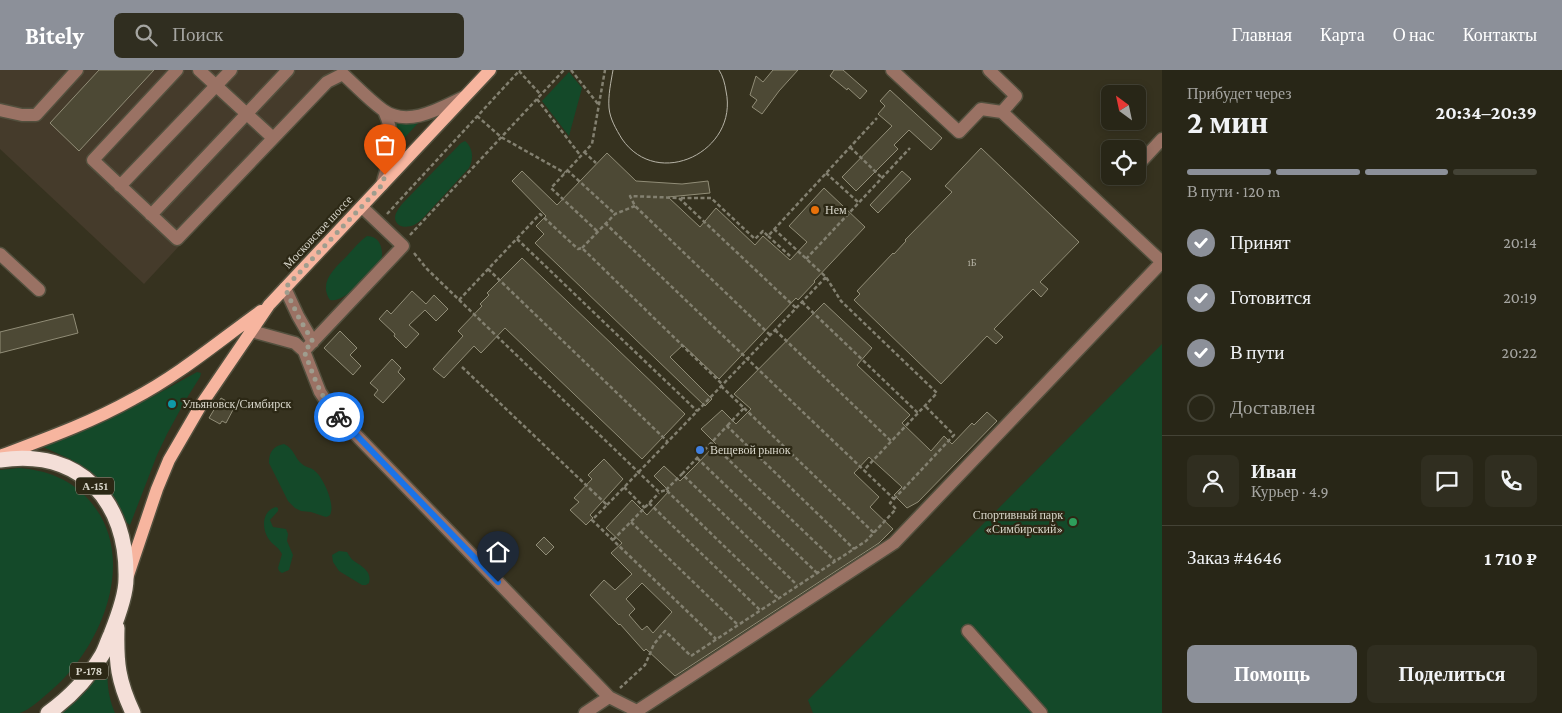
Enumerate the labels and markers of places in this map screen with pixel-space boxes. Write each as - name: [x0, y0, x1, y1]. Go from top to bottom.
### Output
- pin: [364, 124, 406, 175]
- place label: Нем: [825, 203, 847, 217]
- marker: Нем: [809, 204, 821, 216]
- place label: Ульяновск/Симбирск: [182, 397, 291, 411]
- marker: Ульяновск/Симбирск: [166, 398, 178, 410]
- place label: Вещевой рынок: [710, 443, 791, 457]
- marker: Вещевой рынок: [694, 444, 706, 456]
- place label: Спортивный парк «Симбирский»: [973, 508, 1063, 536]
- marker: Спортивный парк «Симбирский»: [1067, 516, 1079, 528]
- pin: [477, 531, 519, 582]

